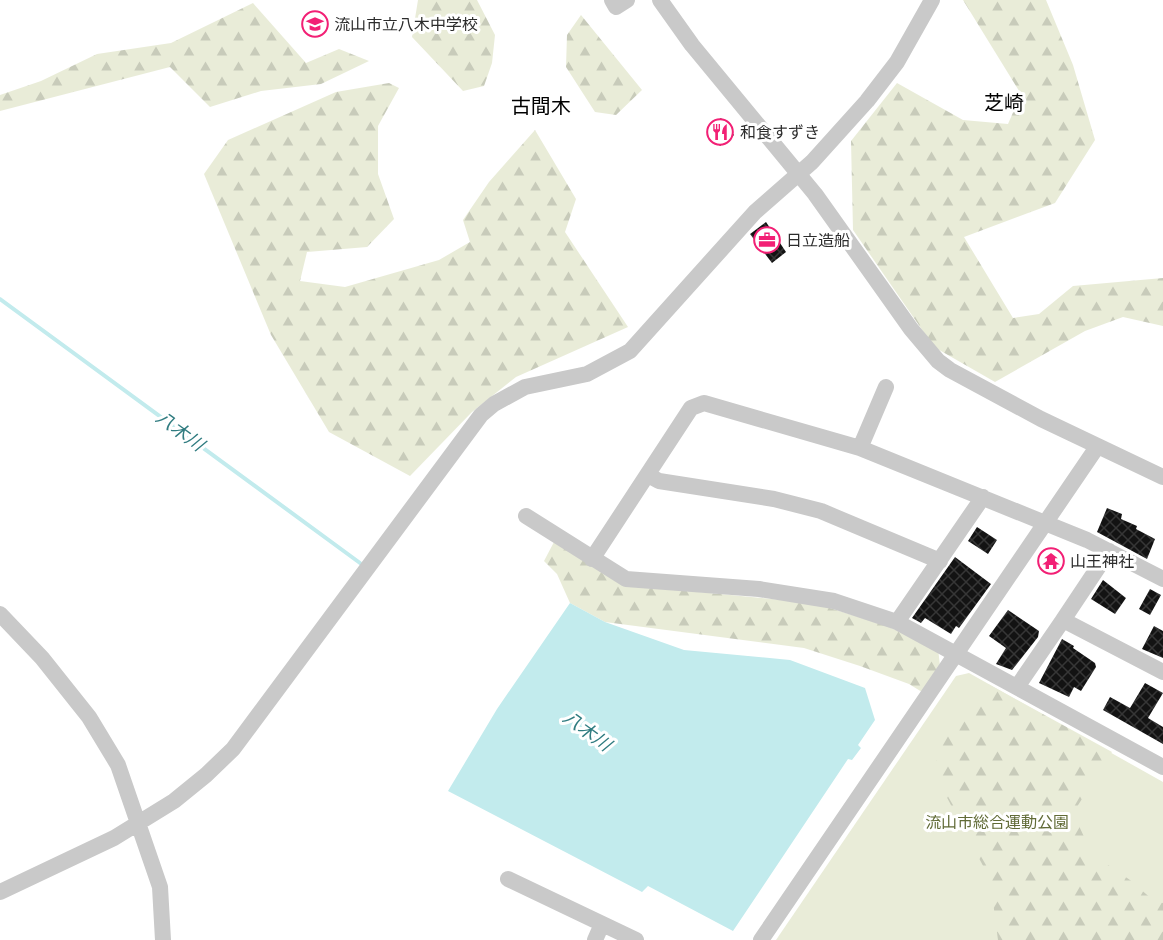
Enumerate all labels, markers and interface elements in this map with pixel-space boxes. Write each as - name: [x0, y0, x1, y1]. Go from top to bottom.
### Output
- school or university icon: 流山市立八木中学校: [300, 9, 330, 39]
- place label: 流山市立八木中学校: [334, 16, 478, 33]
- district label: 芝崎: [984, 92, 1024, 114]
- district label: 古間木: [511, 95, 571, 117]
- restaurant icon: 和食すずき: [705, 117, 735, 147]
- place label: 和食すずき: [740, 124, 820, 141]
- office icon: 日立造船: [752, 225, 782, 255]
- place label: 日立造船: [786, 232, 850, 249]
- water label: 八木川: [152, 407, 209, 456]
- temple icon: 山王神社: [1036, 546, 1066, 576]
- place label: 山王神社: [1070, 553, 1134, 570]
- water label: 八木川: [559, 707, 616, 756]
- park label: 流山市総合運動公園: [925, 814, 1069, 831]

